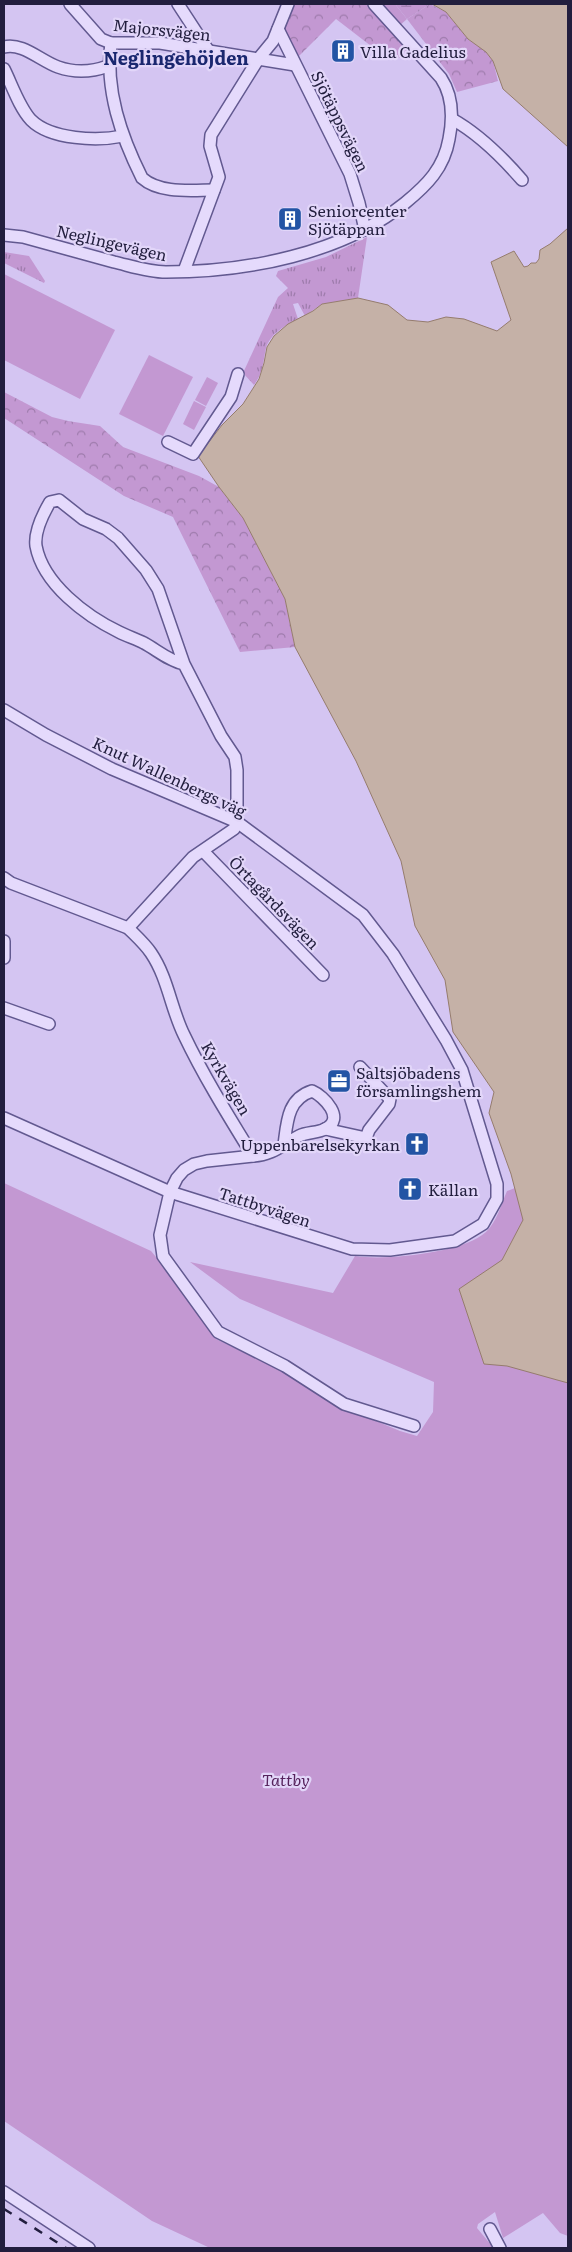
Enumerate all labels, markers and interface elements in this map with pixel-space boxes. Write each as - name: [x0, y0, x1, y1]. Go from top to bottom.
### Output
- street label: Majorsvägen: [112, 12, 212, 46]
- building icon: Villa Gadelius: [330, 38, 356, 64]
- place label: Villa Gadelius: [360, 39, 466, 63]
- district label: Neglingehöjden: [103, 44, 249, 71]
- street label: Sjötäppsvägen: [306, 66, 376, 176]
- place label: Seniorcenter Sjötäppan: [308, 198, 407, 240]
- building icon: Seniorcenter Sjötäppan: [277, 206, 303, 232]
- street label: Neglingevägen: [54, 218, 170, 266]
- street label: Knut Wallenbergs väg: [89, 730, 251, 822]
- street label: Örtagårdsvägen: [224, 850, 326, 954]
- street label: Kyrkvägen: [196, 1037, 258, 1120]
- place label: Saltsjöbadens församlingshem: [356, 1060, 482, 1102]
- office icon: Saltsjöbadens församlingshem: [326, 1068, 352, 1094]
- church icon: Uppenbarelsekyrkan: [404, 1131, 430, 1157]
- place label: Uppenbarelsekyrkan: [240, 1132, 400, 1156]
- church icon: Källan: [397, 1176, 423, 1202]
- place label: Källan: [428, 1177, 479, 1201]
- street label: Tattbyvägen: [216, 1180, 315, 1232]
- park label: Tattby: [262, 1767, 310, 1791]

